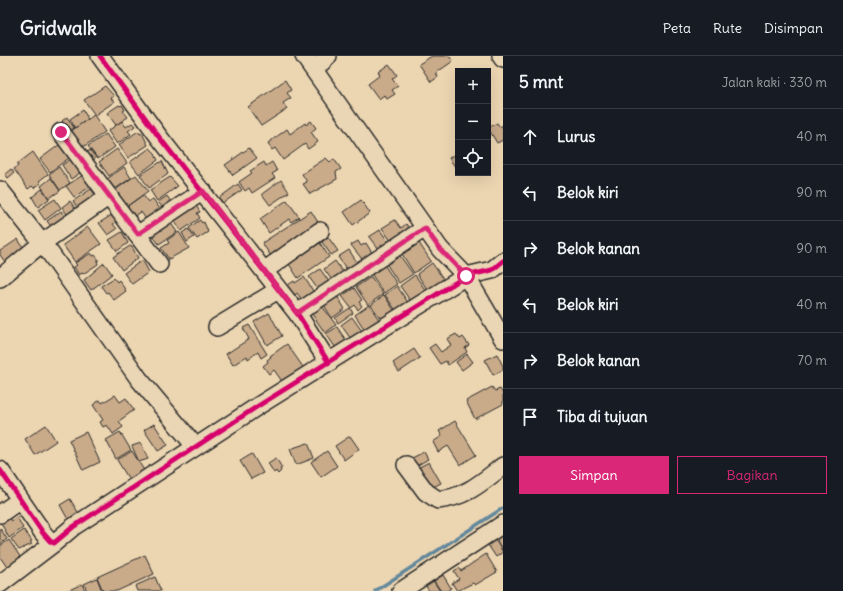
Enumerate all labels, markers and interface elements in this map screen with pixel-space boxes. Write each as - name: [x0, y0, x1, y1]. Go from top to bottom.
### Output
- text: Gridwalk: [20, 16, 97, 40]
- text: Peta: [663, 19, 691, 37]
- text: Rute: [713, 19, 742, 37]
- text: Disimpan: [764, 19, 823, 37]
- map controls: [455, 68, 491, 176]
- button: +: [455, 68, 491, 104]
- text: 5 mnt: [519, 71, 563, 93]
- text: Jalan kaki · 330 m: [722, 74, 827, 91]
- button: −: [455, 104, 491, 140]
- route end: [52, 123, 70, 141]
- icon: ahead: [519, 126, 541, 148]
- text: Lurus: [557, 127, 595, 146]
- text: 40 m: [796, 128, 827, 145]
- button: locate: [455, 140, 491, 176]
- icon: left: [519, 182, 541, 204]
- text: Belok kiri: [557, 183, 618, 202]
- text: 90 m: [796, 184, 827, 201]
- icon: right: [519, 238, 541, 260]
- text: Belok kanan: [557, 239, 640, 258]
- text: 90 m: [796, 240, 827, 257]
- route start: [457, 267, 475, 285]
- icon: left: [519, 294, 541, 316]
- text: Belok kiri: [557, 295, 618, 314]
- text: 40 m: [796, 296, 827, 313]
- icon: right: [519, 350, 541, 372]
- text: Belok kanan: [557, 351, 640, 370]
- text: 70 m: [798, 352, 827, 369]
- icon: arrive: [519, 406, 541, 428]
- text: Tiba di tujuan: [557, 407, 647, 426]
- button: Simpan: [519, 456, 669, 494]
- button: Bagikan: [677, 456, 827, 494]

